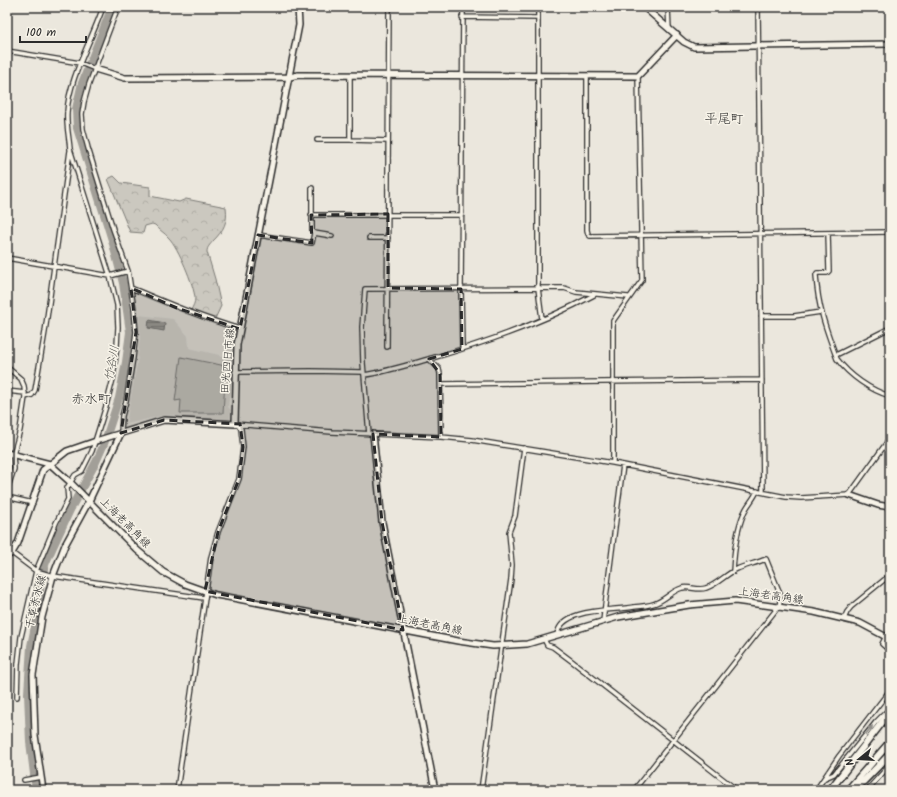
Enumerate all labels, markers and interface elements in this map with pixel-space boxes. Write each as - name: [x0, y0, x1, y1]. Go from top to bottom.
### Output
- scale bar: [20, 18, 86, 44]
- text: 100 m: [26, 23, 57, 42]
- district label: 平尾町: [704, 109, 744, 130]
- street label: 田光四日市線: [216, 327, 240, 395]
- water label: 竹谷川: [100, 344, 124, 382]
- district label: 赤水町: [71, 389, 111, 410]
- street label: 上海老高角線: [95, 493, 155, 553]
- street label: 千草赤水線: [21, 573, 51, 631]
- street label: 上海老高角線: [737, 582, 805, 610]
- street label: 上海老高角線: [396, 610, 464, 640]
- one-way arrow: [865, 724, 874, 735]
- north arrow: [839, 739, 879, 779]
- text: N: [841, 756, 860, 768]

